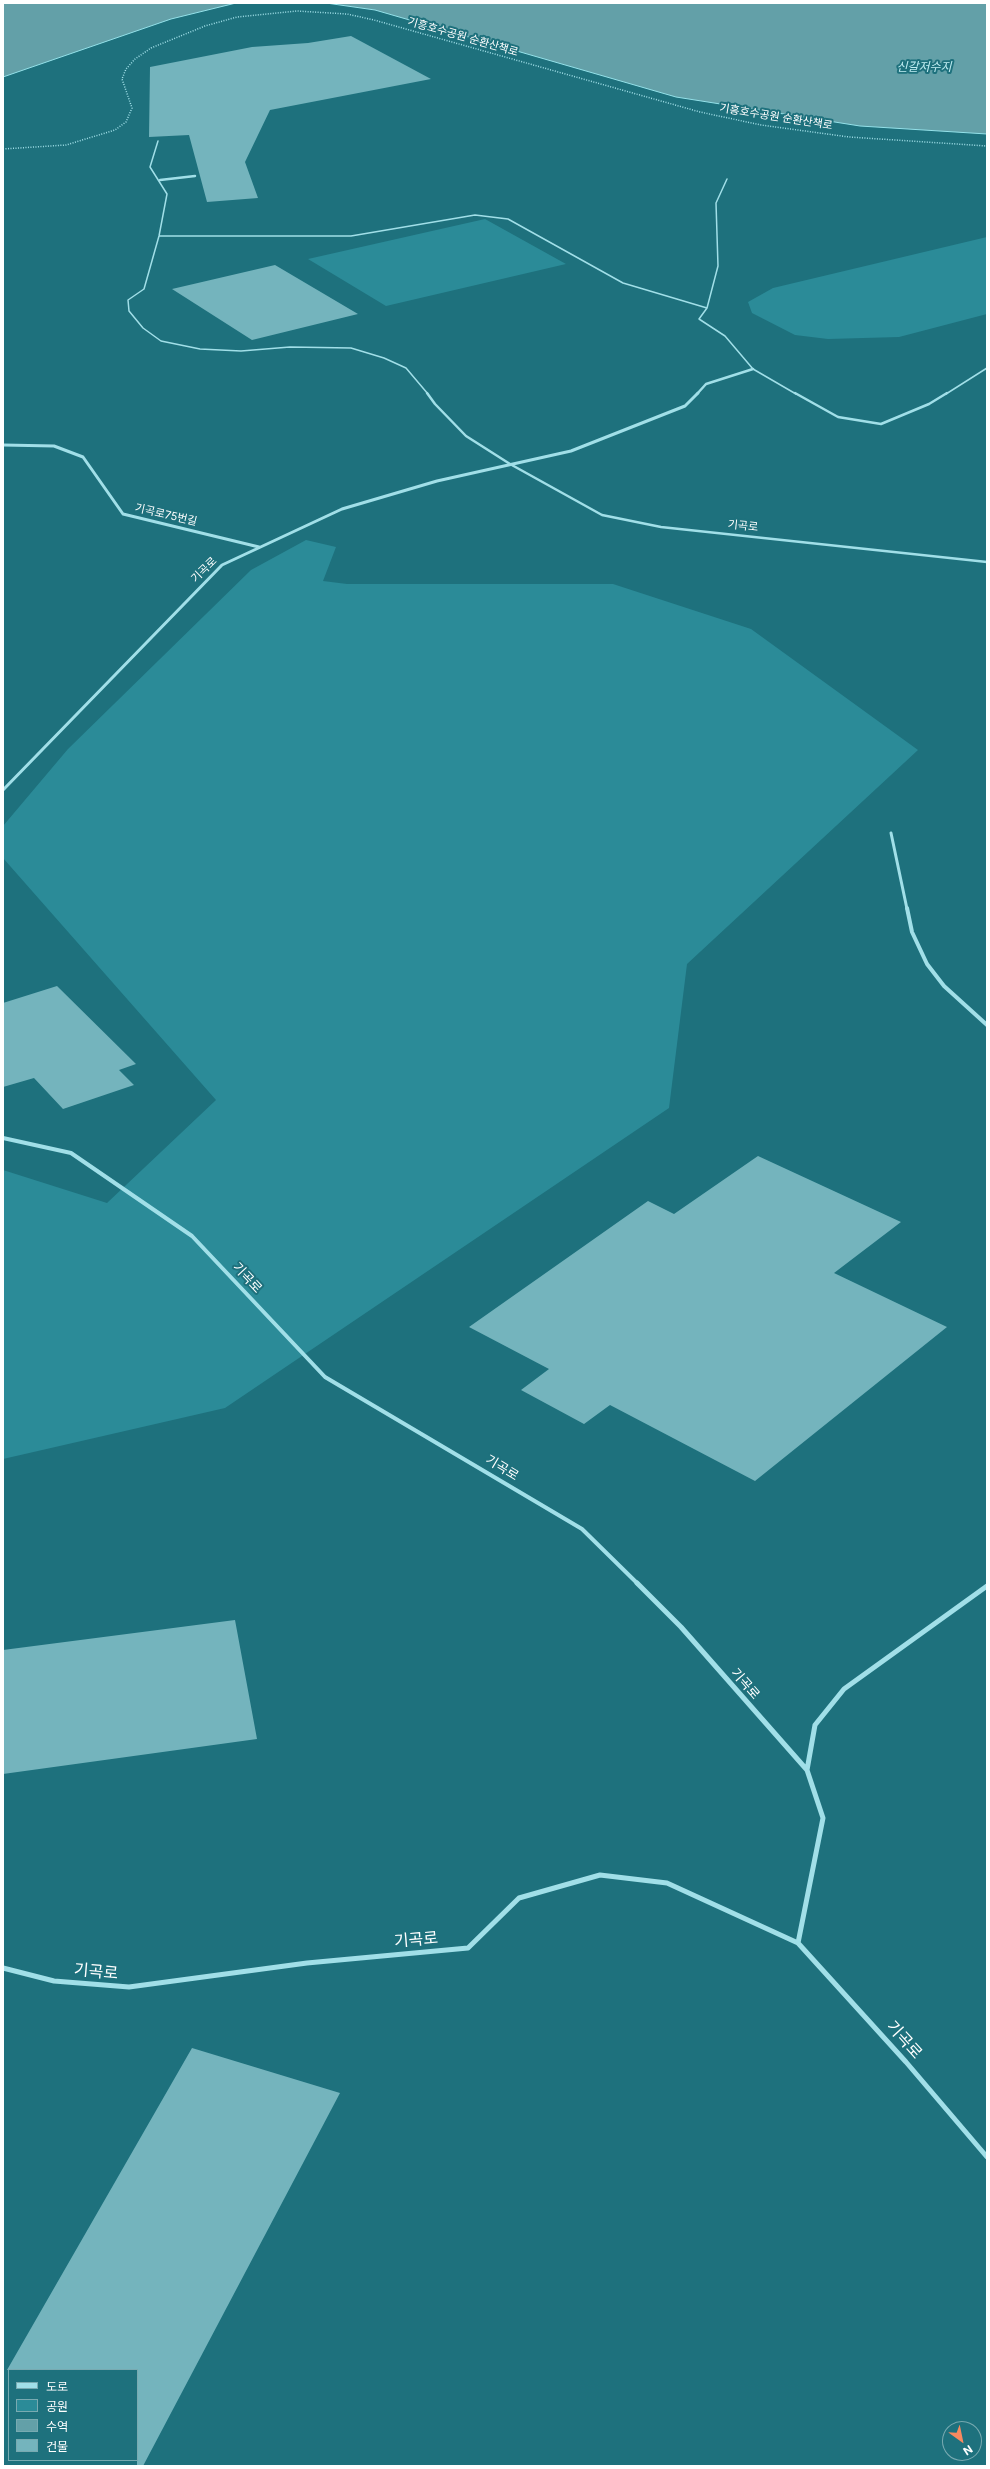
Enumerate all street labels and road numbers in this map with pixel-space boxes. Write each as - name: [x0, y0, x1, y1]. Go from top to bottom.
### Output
- street label: 기흥호수공원 순환산책로: [406, 15, 520, 59]
- street label: 기흥호수공원 순환산책로: [718, 102, 834, 132]
- street label: 기곡로75번길: [134, 501, 198, 529]
- street label: 기곡로: [727, 518, 759, 534]
- street label: 기곡로: [188, 555, 220, 585]
- street label: 기곡로: [229, 1260, 265, 1296]
- street label: 기곡로: [483, 1452, 521, 1484]
- street label: 기곡로: [727, 1665, 763, 1703]
- street label: 기곡로: [393, 1929, 439, 1951]
- street label: 기곡로: [73, 1961, 119, 1983]
- street label: 기곡로: [882, 2017, 926, 2063]

